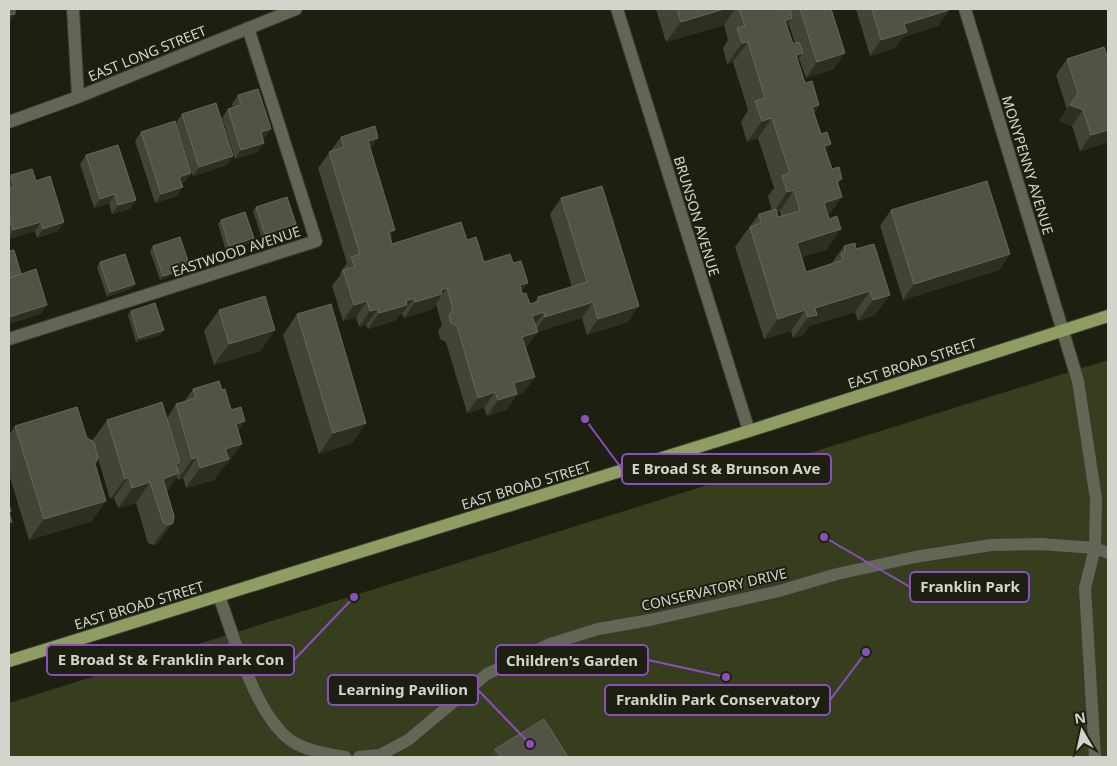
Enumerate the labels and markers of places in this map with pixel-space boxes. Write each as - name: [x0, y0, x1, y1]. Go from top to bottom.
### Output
- callout: E Broad St & Brunson Ave: [622, 454, 831, 484]
- callout: Franklin Park: [910, 572, 1029, 602]
- callout: E Broad St & Franklin Park Con: [47, 645, 294, 675]
- callout: Children's Garden: [496, 645, 648, 675]
- callout: Learning Pavilion: [328, 675, 478, 705]
- callout: Franklin Park Conservatory: [605, 685, 830, 715]

